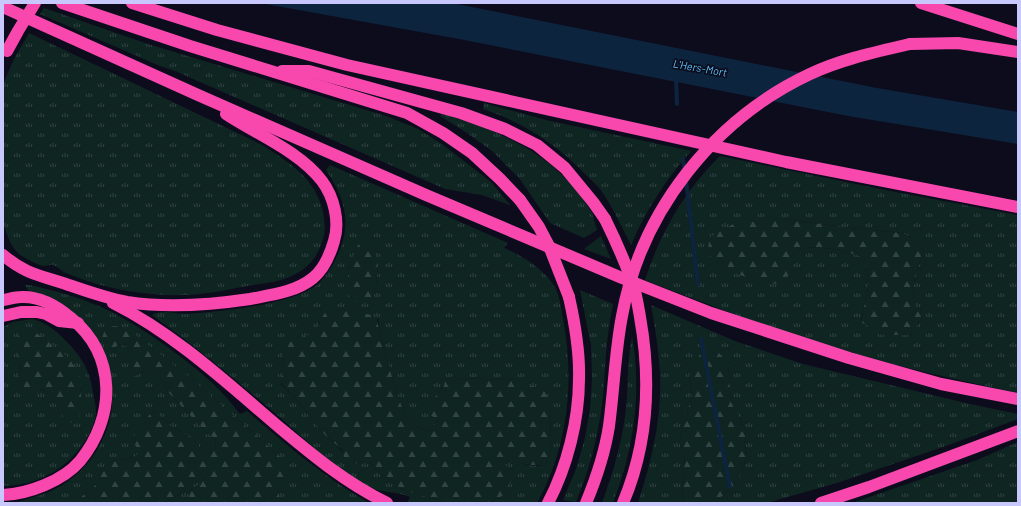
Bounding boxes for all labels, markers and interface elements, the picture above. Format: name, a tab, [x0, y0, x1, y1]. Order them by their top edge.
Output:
water label: L'Hers-Mort	[672, 56, 728, 79]

